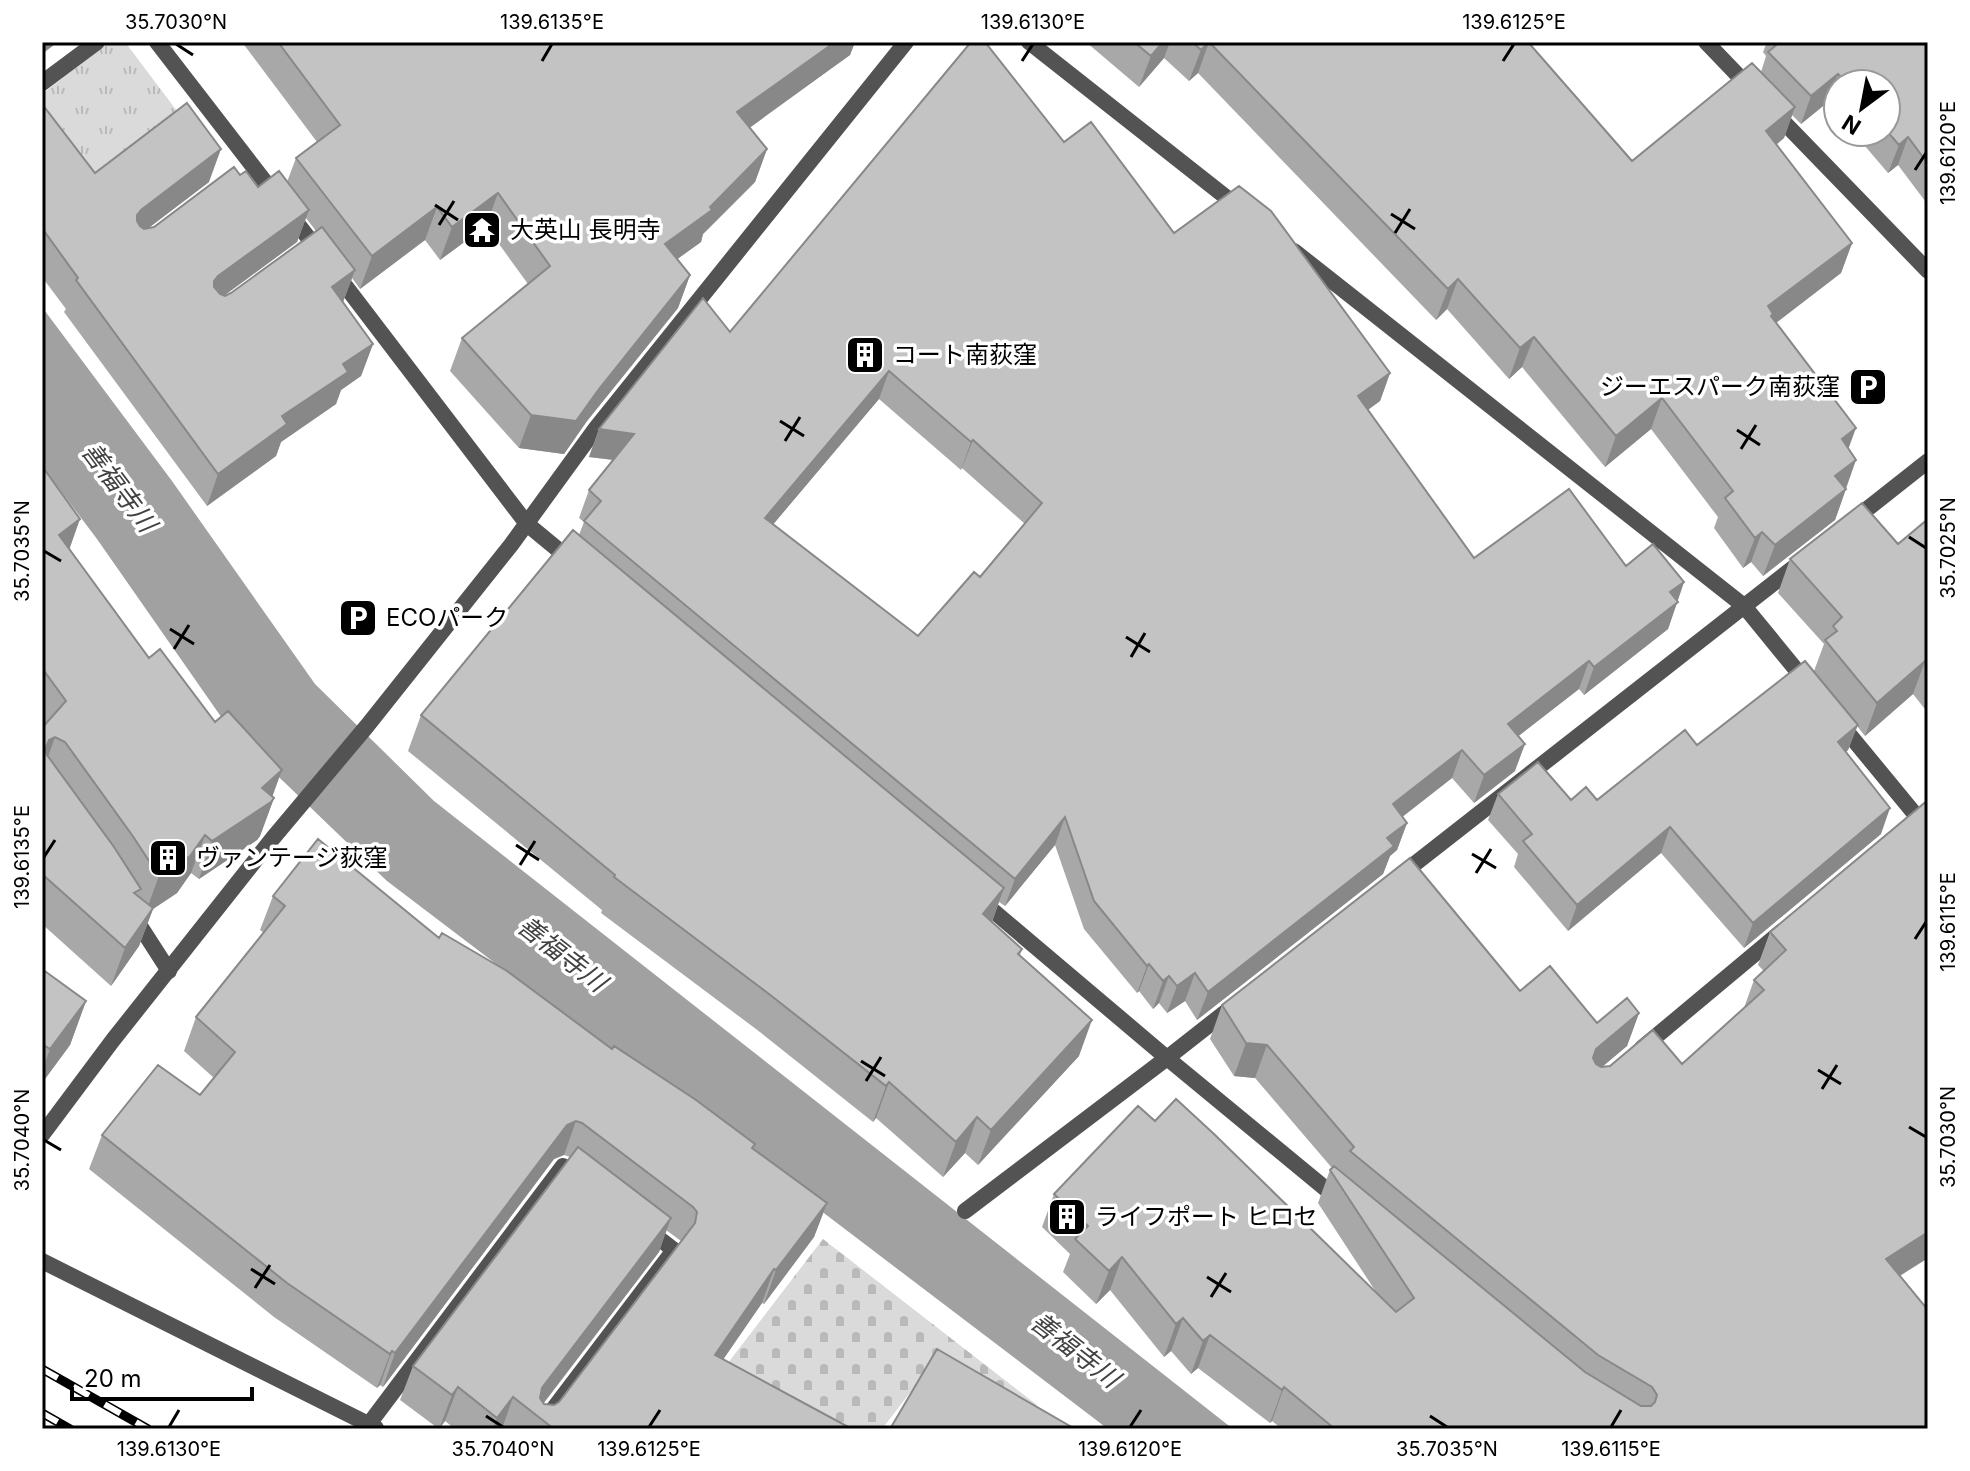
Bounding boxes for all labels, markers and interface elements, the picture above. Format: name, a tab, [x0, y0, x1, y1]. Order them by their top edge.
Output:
text: 35.7030°N	[125, 10, 227, 34]
text: 139.6135°E	[500, 10, 604, 34]
text: 139.6130°E	[981, 10, 1085, 34]
text: 139.6125°E	[1462, 10, 1566, 34]
north arrow	[1822, 68, 1902, 148]
text: 139.6120°E	[1936, 101, 1960, 205]
text: N	[1837, 109, 1865, 140]
temple icon: 大英山 長明寺	[461, 209, 503, 251]
place label: 大英山 長明寺	[510, 215, 661, 244]
building icon: コート南荻窪	[844, 334, 886, 376]
place label: コート南荻窪	[893, 340, 1037, 369]
parking icon: ジーエスパーク南荻窪	[1847, 366, 1889, 408]
place label: ジーエスパーク南荻窪	[1600, 372, 1840, 401]
water label: 善福寺川	[76, 436, 165, 540]
text: 35.7025°N	[1936, 497, 1960, 599]
text: 35.7035°N	[10, 500, 34, 602]
parking icon: ECOパーク	[337, 597, 379, 639]
place label: ECOパーク	[386, 603, 508, 632]
text: 139.6135°E	[10, 805, 34, 909]
building icon: ヴァンテージ荻窪	[147, 837, 189, 879]
place label: ヴァンテージ荻窪	[196, 843, 388, 872]
text: 139.6115°E	[1936, 872, 1960, 972]
water label: 善福寺川	[512, 909, 615, 1000]
text: 35.7030°N	[1936, 1086, 1960, 1188]
text: 35.7040°N	[10, 1089, 34, 1191]
building icon: ライフポート ヒロセ	[1046, 1196, 1088, 1238]
place label: ライフポート ヒロセ	[1095, 1202, 1318, 1231]
water label: 善福寺川	[1025, 1305, 1128, 1396]
scale bar	[72, 1351, 252, 1401]
text: 20 m	[84, 1364, 142, 1393]
text: 139.6130°E	[117, 1437, 221, 1461]
text: 35.7040°N	[452, 1437, 554, 1461]
text: 139.6125°E	[597, 1437, 701, 1461]
text: 139.6120°E	[1078, 1437, 1182, 1461]
text: 35.7035°N	[1396, 1437, 1498, 1461]
text: 139.6115°E	[1561, 1437, 1661, 1461]

